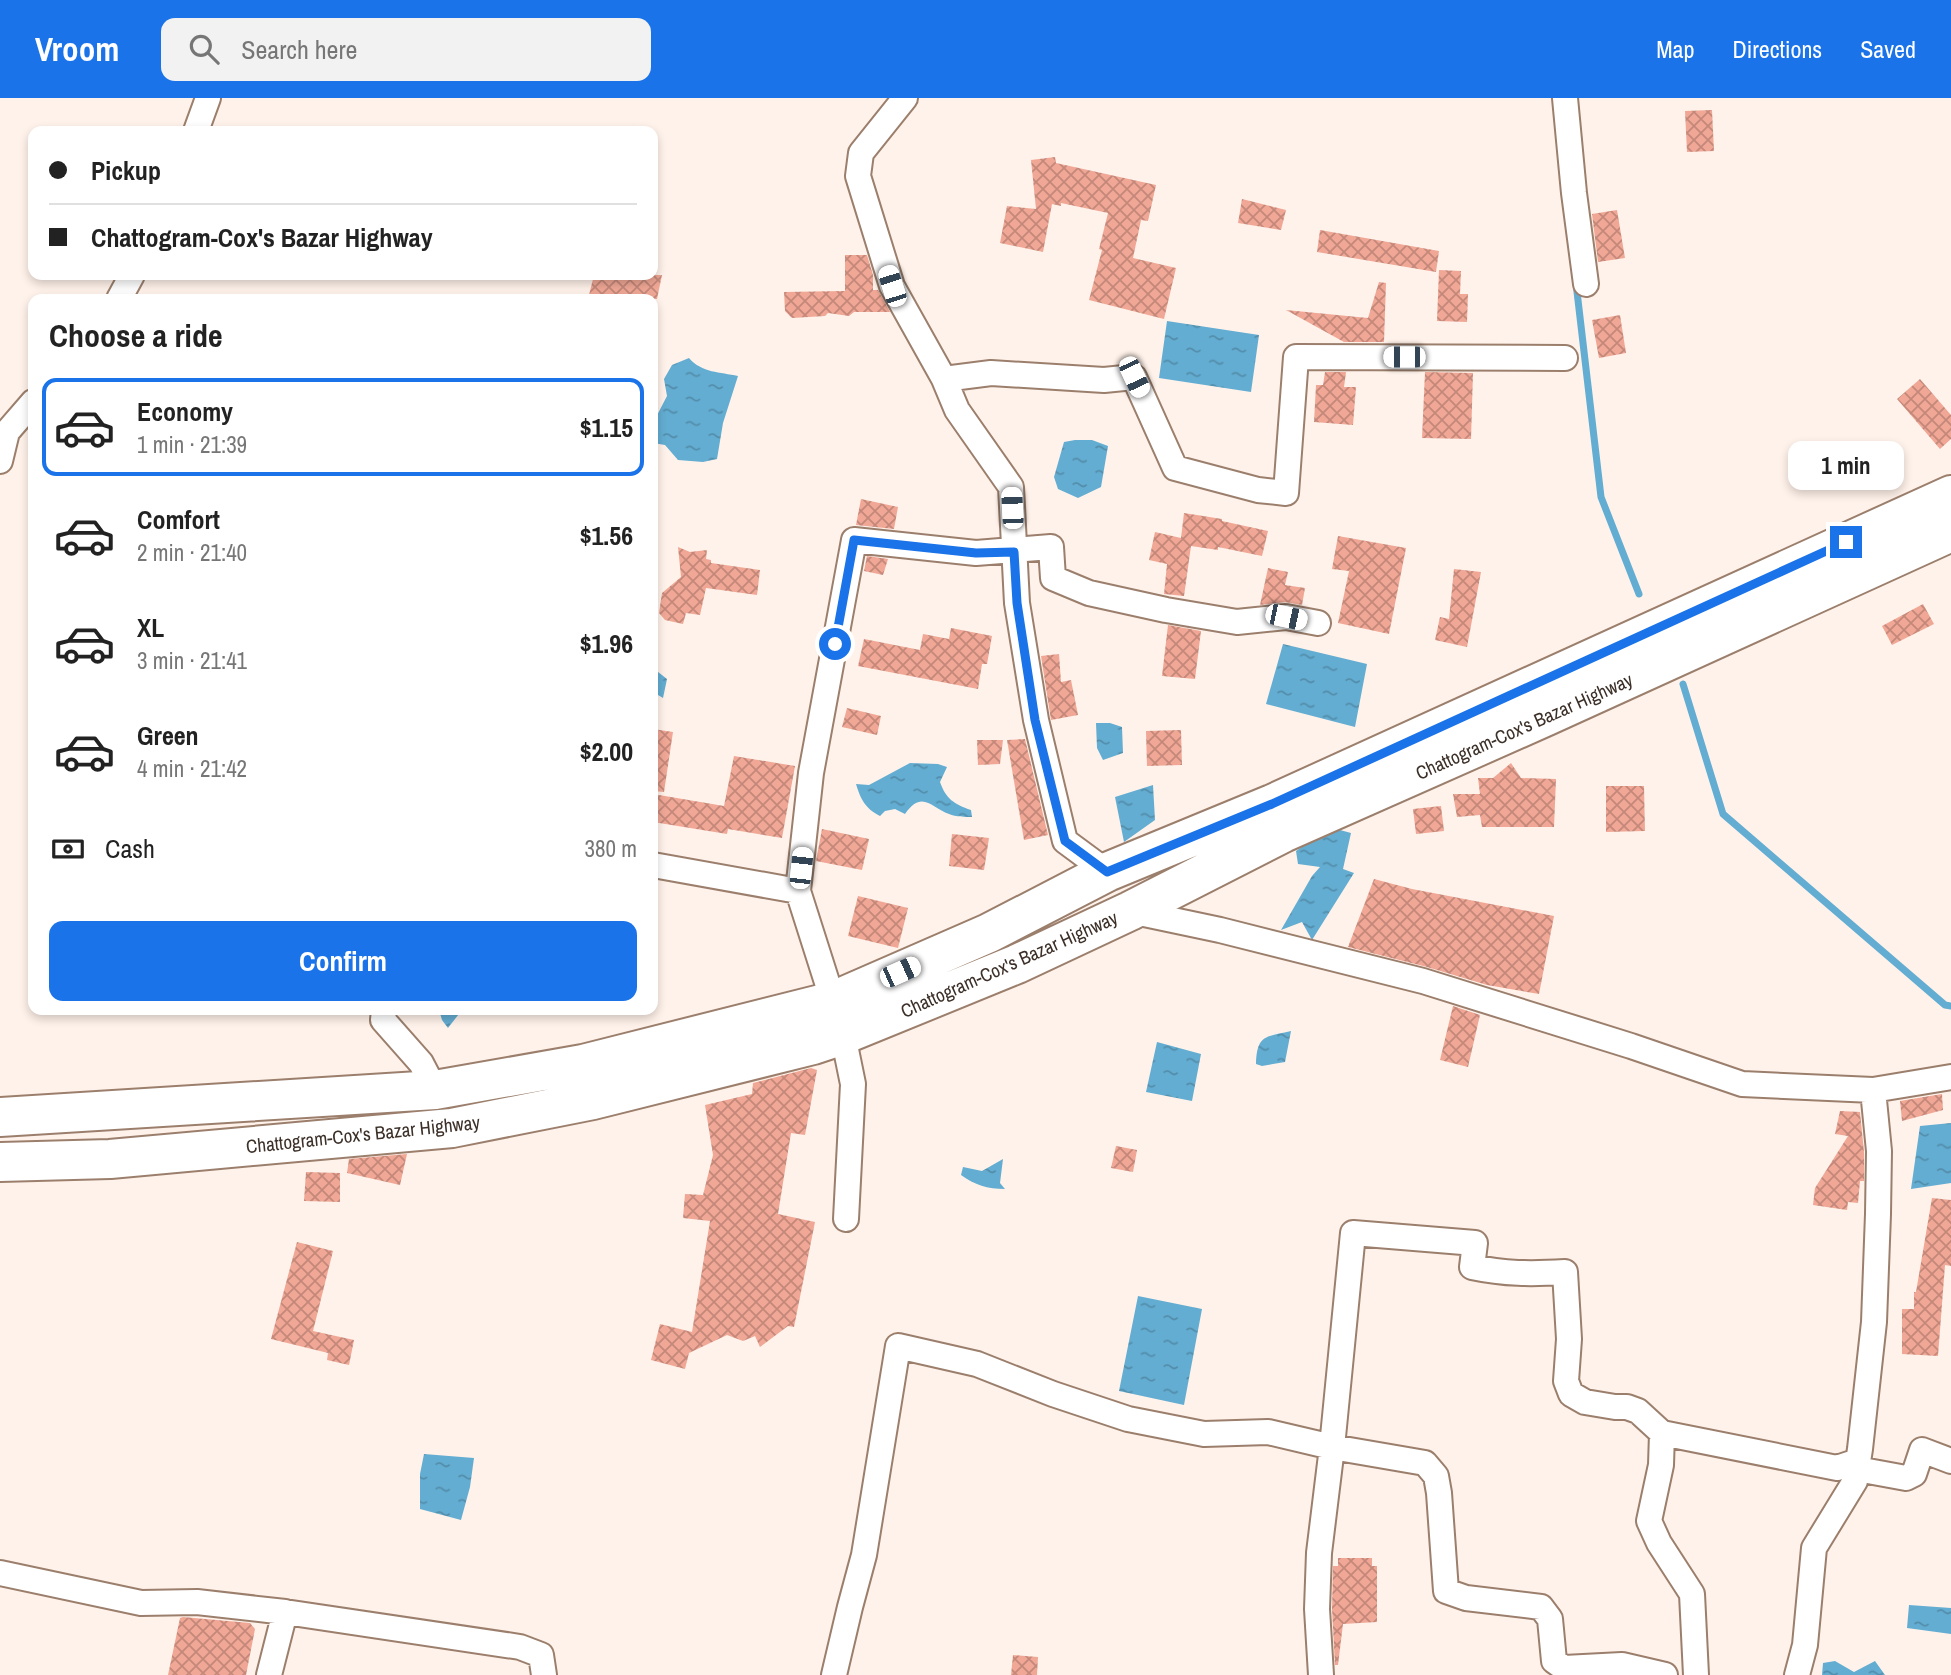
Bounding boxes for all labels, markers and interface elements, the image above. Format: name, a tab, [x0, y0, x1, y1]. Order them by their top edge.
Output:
search box	[161, 18, 651, 81]
text: Vroom	[35, 27, 119, 71]
icon: search	[185, 30, 223, 68]
text: Search here	[241, 32, 357, 67]
text: Map	[1656, 33, 1694, 65]
text: Directions	[1732, 33, 1822, 65]
text: Saved	[1860, 33, 1916, 65]
text: Pickup	[91, 153, 161, 188]
text: Chattogram-Cox's Bazar Highway	[91, 220, 433, 255]
car	[876, 263, 909, 309]
text: Choose a ride	[49, 314, 223, 357]
car	[1384, 347, 1426, 368]
car	[1116, 354, 1153, 400]
text: Economy	[137, 394, 233, 429]
icon: car	[53, 396, 116, 459]
text: $1.15	[580, 410, 633, 445]
text: 1 min · 21:39	[137, 429, 247, 460]
callout: 1 min	[1788, 440, 1904, 490]
text: 1 min	[1821, 450, 1871, 481]
car	[1001, 486, 1024, 530]
text: Comfort	[137, 502, 220, 537]
icon: car	[53, 504, 116, 567]
text: $1.56	[580, 518, 633, 553]
route end	[1830, 526, 1862, 558]
text: 2 min · 21:40	[137, 537, 247, 568]
car	[1264, 602, 1309, 632]
text: XL	[137, 610, 164, 645]
icon: car	[53, 612, 116, 675]
text: $1.96	[580, 626, 633, 661]
route start	[819, 628, 851, 660]
text: 3 min · 21:41	[137, 645, 247, 676]
street label: Chattogram-Cox's Bazar Highway	[1411, 666, 1637, 786]
text: Green	[137, 718, 199, 753]
icon: car	[53, 720, 116, 783]
text: $2.00	[580, 734, 633, 769]
text: 4 min · 21:42	[137, 753, 247, 784]
icon: cash	[49, 830, 87, 868]
text: Cash	[105, 831, 155, 866]
text: 380 m	[585, 833, 637, 864]
car	[789, 846, 814, 890]
street label: Chattogram-Cox's Bazar Highway	[896, 904, 1122, 1024]
button: Confirm	[49, 921, 637, 1001]
car	[877, 954, 924, 990]
street label: Chattogram-Cox's Bazar Highway	[245, 1109, 481, 1159]

